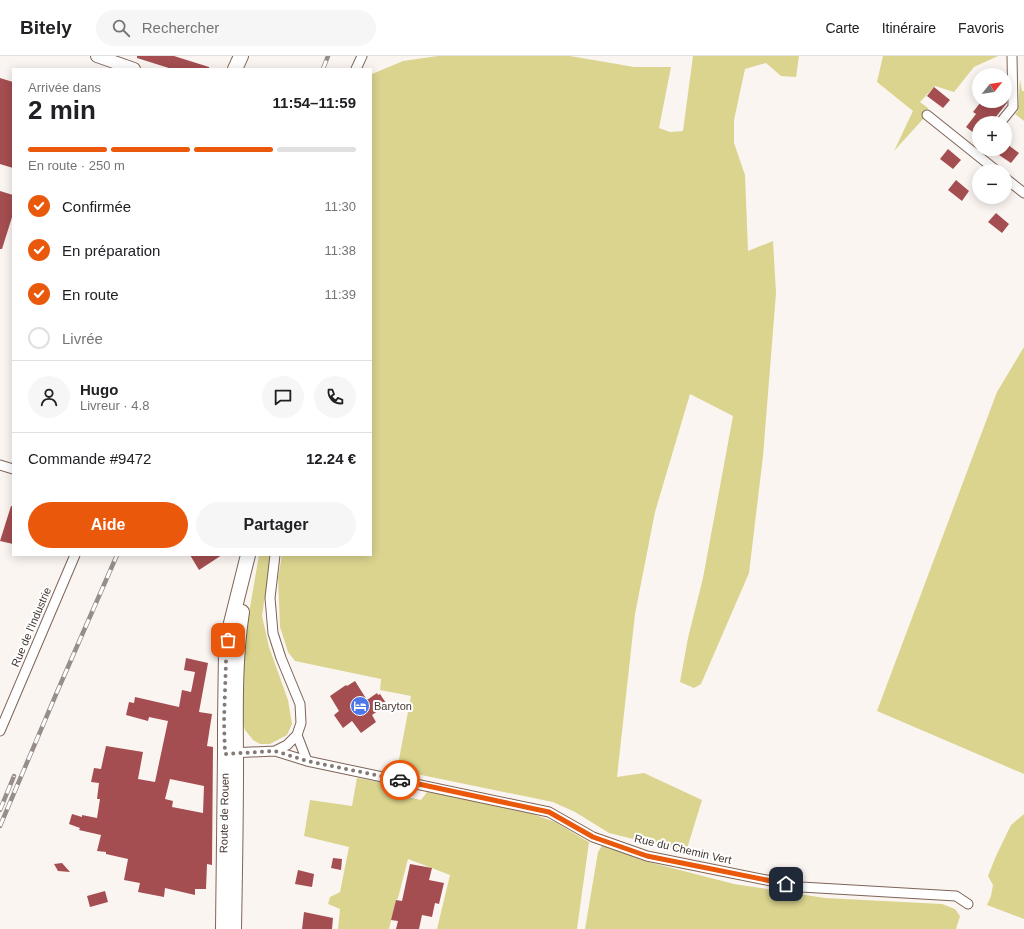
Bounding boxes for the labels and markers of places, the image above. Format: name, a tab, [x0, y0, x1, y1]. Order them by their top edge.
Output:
pin	[211, 623, 245, 657]
hotel icon: Baryton	[349, 695, 371, 717]
place label: Baryton	[374, 700, 412, 712]
pin	[769, 867, 803, 901]

